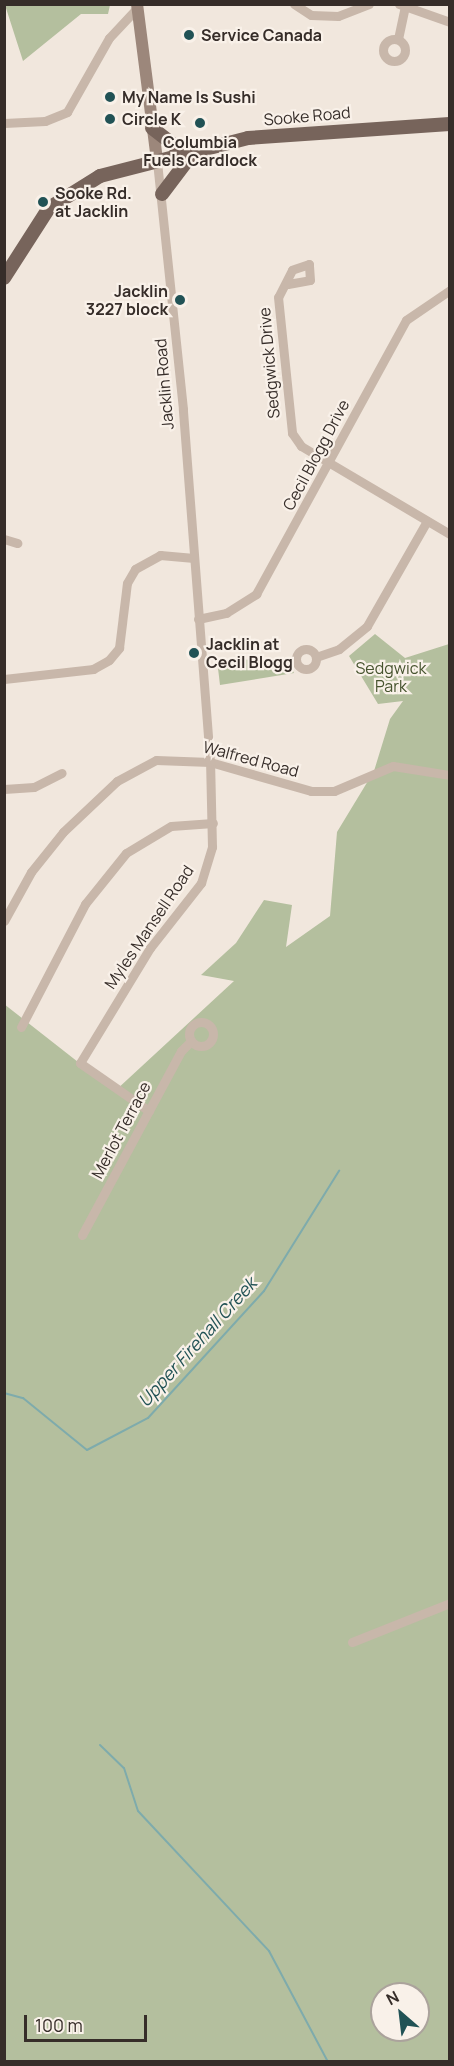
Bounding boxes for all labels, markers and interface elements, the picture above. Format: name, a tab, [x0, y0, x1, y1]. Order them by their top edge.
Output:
place label: Service Canada	[201, 25, 322, 45]
marker: Service Canada	[182, 28, 196, 42]
place label: My Name Is Sushi	[122, 87, 256, 107]
marker: My Name Is Sushi	[103, 90, 117, 104]
street label: Sooke Road	[263, 103, 351, 129]
place label: Circle K	[122, 109, 181, 129]
marker: Circle K	[103, 112, 117, 126]
marker: Columbia Fuels Cardlock	[193, 116, 207, 130]
place label: Columbia Fuels Cardlock	[143, 132, 257, 170]
place label: Sooke Rd. at Jacklin	[55, 183, 132, 221]
marker: Sooke Rd. at Jacklin	[36, 195, 50, 209]
place label: Jacklin 3227 block	[86, 281, 168, 319]
marker: Jacklin 3227 block	[173, 293, 187, 307]
street label: Sedgwick Drive	[255, 307, 283, 419]
street label: Jacklin Road	[150, 338, 178, 430]
street label: Cecil Blogg Drive	[279, 396, 353, 514]
place label: Jacklin at Cecil Blogg	[206, 634, 293, 672]
marker: Jacklin at Cecil Blogg	[187, 646, 201, 660]
park label: Sedgwick Park	[356, 658, 426, 696]
street label: Walfred Road	[201, 737, 301, 781]
street label: Myles Mansell Road	[101, 862, 197, 992]
street label: Merlot Terrace	[87, 1078, 155, 1182]
water label: Upper Firehall Creek	[133, 1273, 261, 1411]
north arrow	[370, 1982, 430, 2042]
text: N	[382, 1985, 403, 2010]
scale bar	[27, 2003, 150, 2041]
text: 100 m	[35, 2013, 83, 2037]

